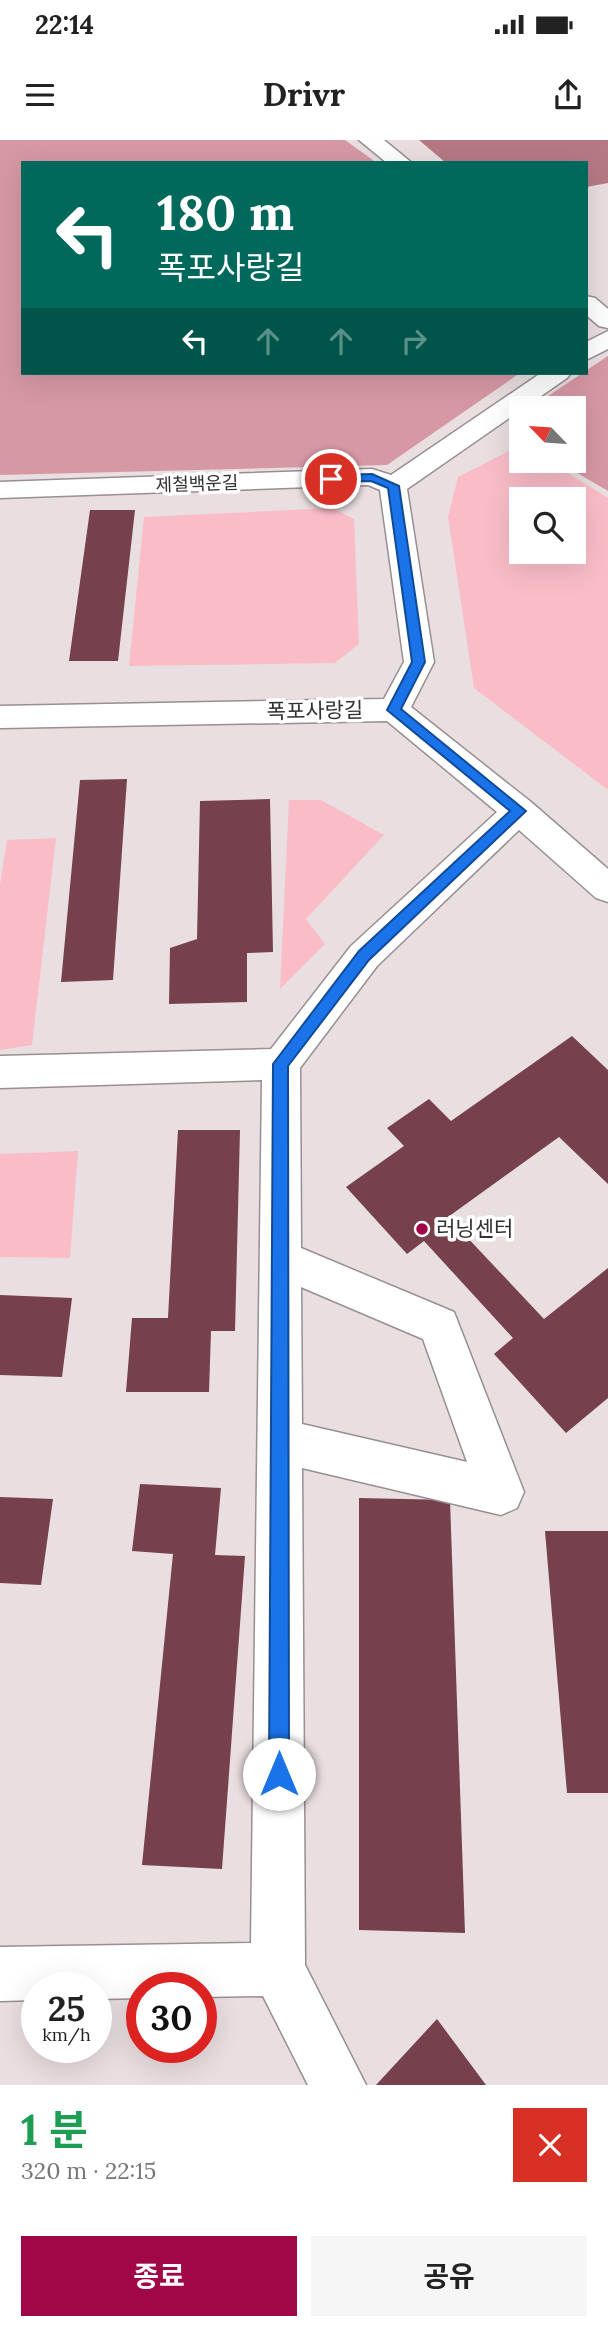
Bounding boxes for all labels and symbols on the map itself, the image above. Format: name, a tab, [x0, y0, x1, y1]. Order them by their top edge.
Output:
north arrow	[509, 396, 586, 472]
pin	[301, 449, 361, 509]
street label: 제철백운길	[155, 471, 239, 496]
street label: 폭포사랑길	[266, 696, 364, 725]
place label: 러닝센터	[436, 1215, 513, 1242]
marker: 러닝센터	[414, 1221, 430, 1237]
position arrow	[242, 1737, 316, 1811]
speed limit sign: 30	[126, 1972, 217, 2063]

